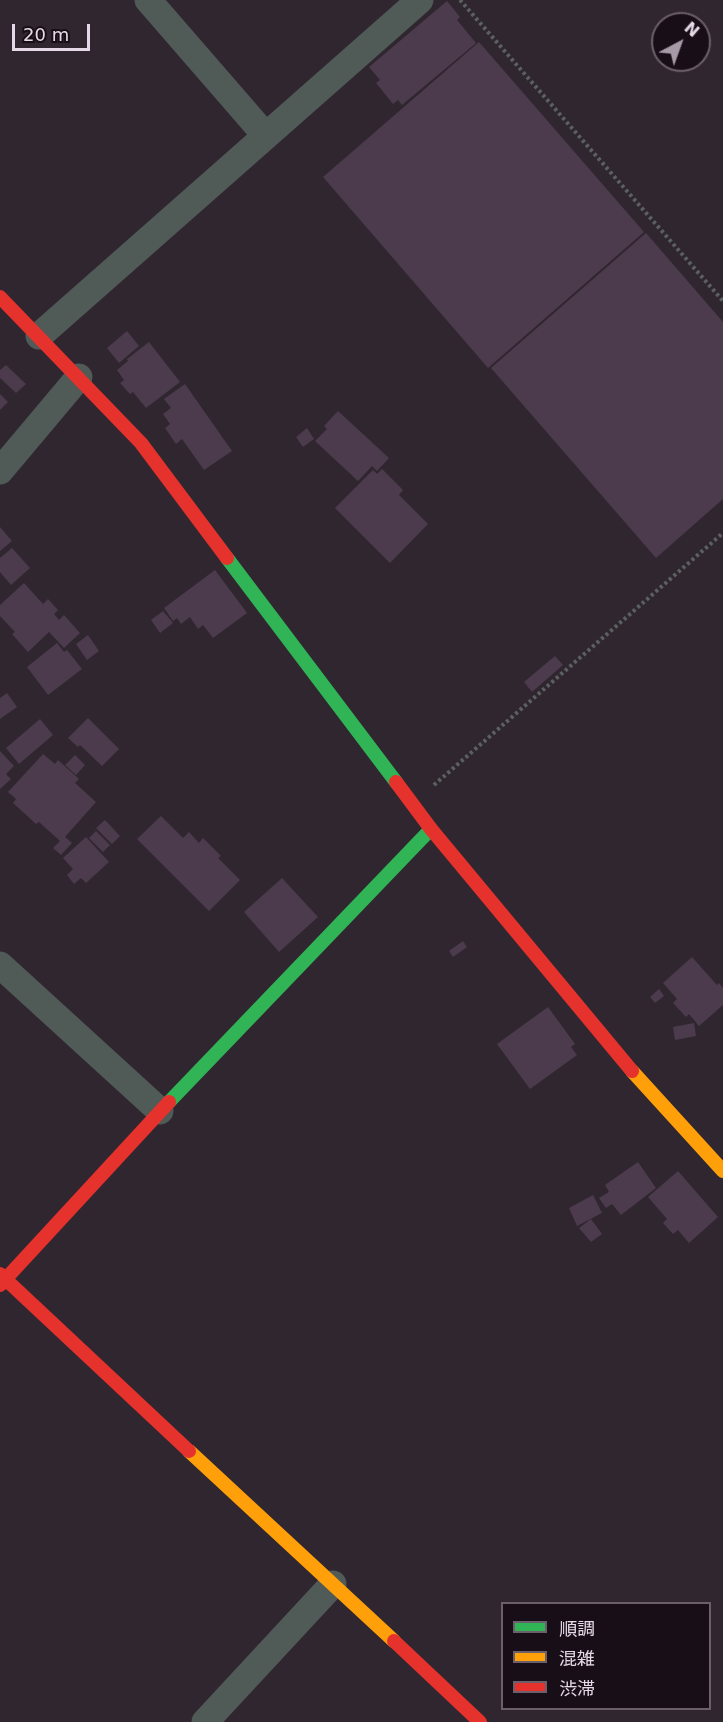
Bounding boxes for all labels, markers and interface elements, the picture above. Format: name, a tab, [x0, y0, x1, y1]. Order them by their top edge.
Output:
scale bar	[15, 12, 93, 50]
north arrow	[651, 12, 711, 72]
text: N	[681, 18, 703, 41]
text: 20 m	[23, 24, 69, 45]
legend	[501, 1602, 711, 1710]
text: 順調	[559, 1618, 595, 1639]
text: 混雑	[559, 1648, 595, 1669]
text: 渋滞	[559, 1678, 595, 1699]

